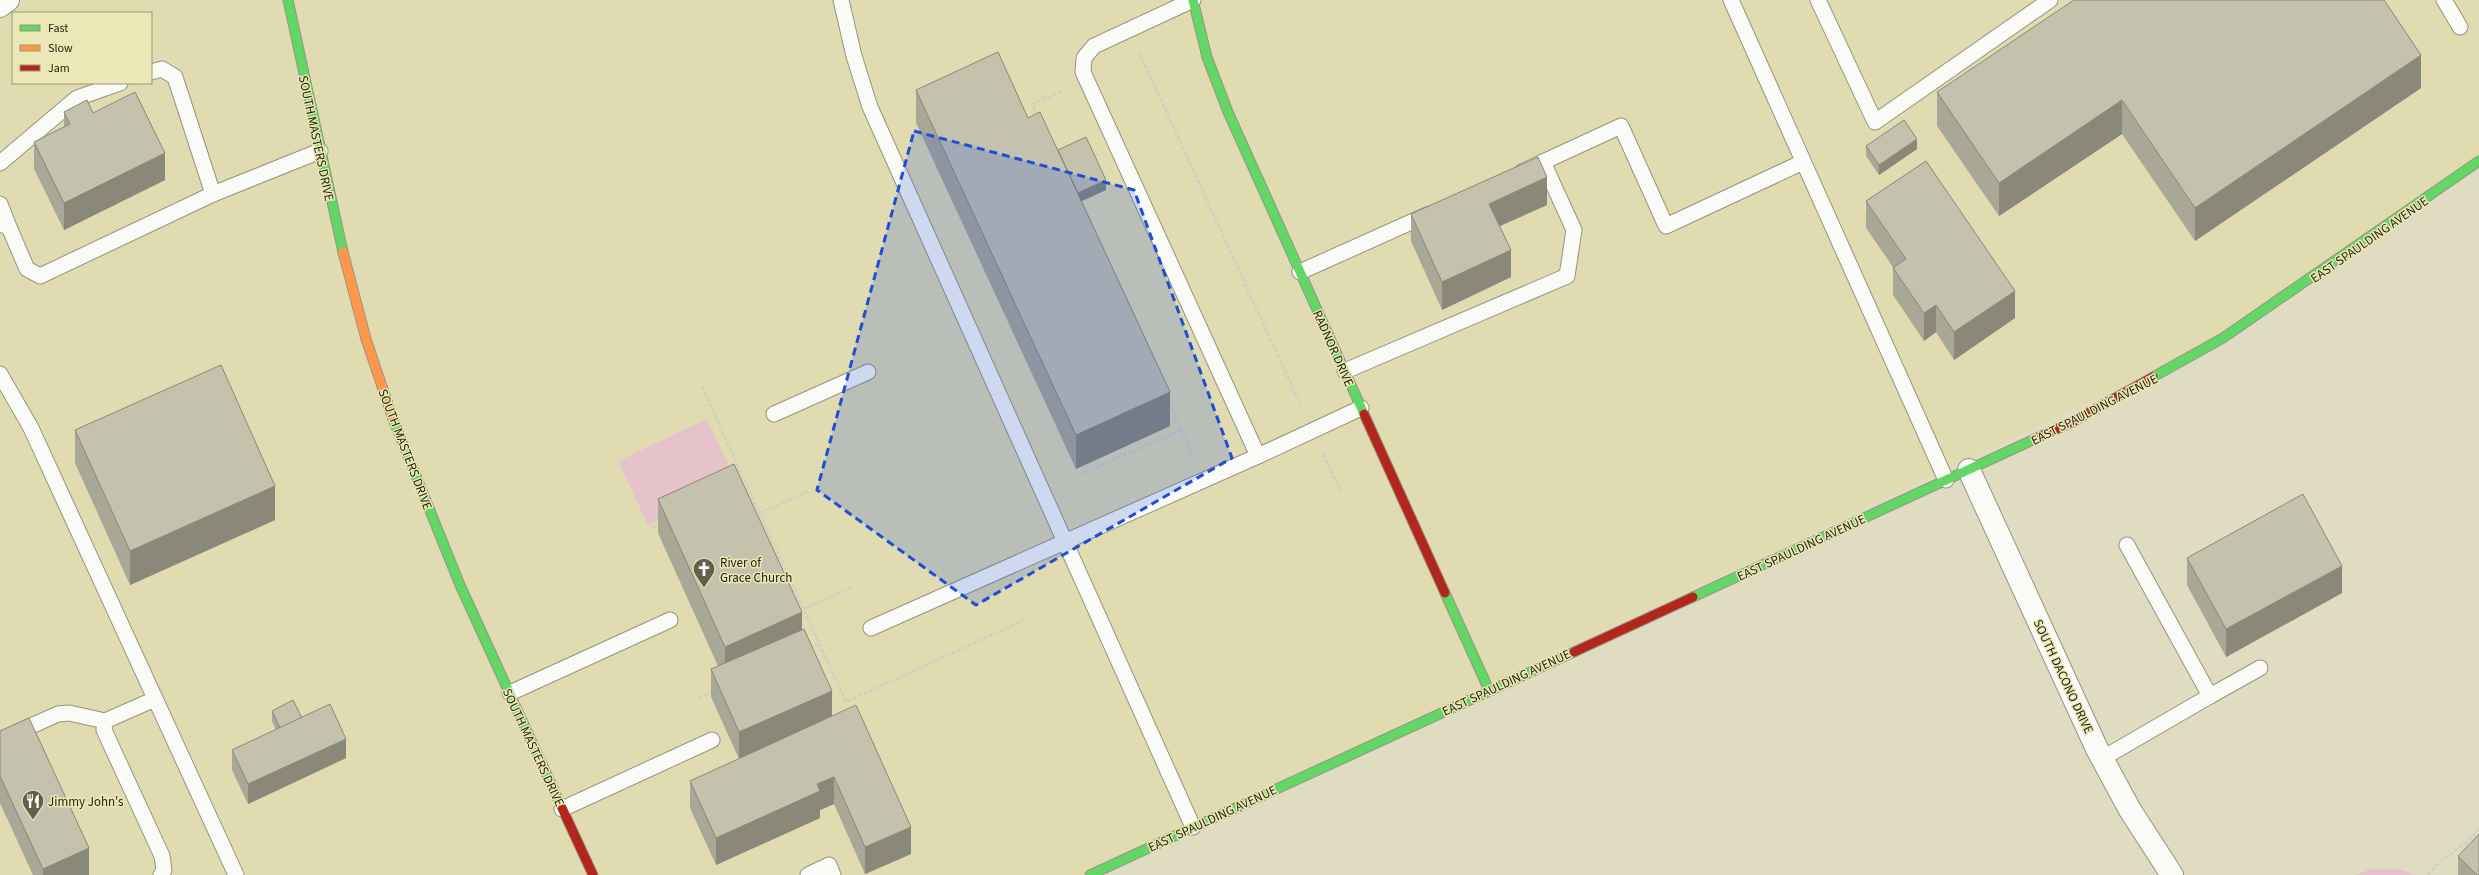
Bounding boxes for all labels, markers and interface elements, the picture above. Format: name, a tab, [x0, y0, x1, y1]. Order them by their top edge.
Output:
legend	[12, 12, 152, 84]
text: Fast	[48, 20, 68, 37]
text: Slow	[48, 40, 73, 57]
text: Jam	[48, 60, 70, 77]
street label: SOUTH MASTERS DRIVE	[294, 74, 338, 203]
street label: EAST SPAULDING AVENUE	[2307, 192, 2432, 287]
street label: RADNOR DRIVE	[1308, 307, 1358, 390]
street label: EAST SPAULDING AVENUE	[2028, 370, 2161, 450]
street label: SOUTH MASTERS DRIVE	[374, 386, 436, 513]
street label: EAST SPAULDING AVENUE	[1734, 510, 1869, 586]
place label: River of Grace Church	[720, 554, 792, 587]
church icon: River of Grace Church	[691, 556, 717, 589]
street label: SOUTH DACONO DRIVE	[2029, 616, 2098, 737]
street label: EAST SPAULDING AVENUE	[1439, 645, 1574, 721]
street label: SOUTH MASTERS DRIVE	[498, 686, 568, 809]
street label: EAST SPAULDING AVENUE	[1145, 781, 1280, 857]
restaurant icon: Jimmy John's	[20, 788, 46, 821]
place label: Jimmy John's	[48, 793, 124, 811]

